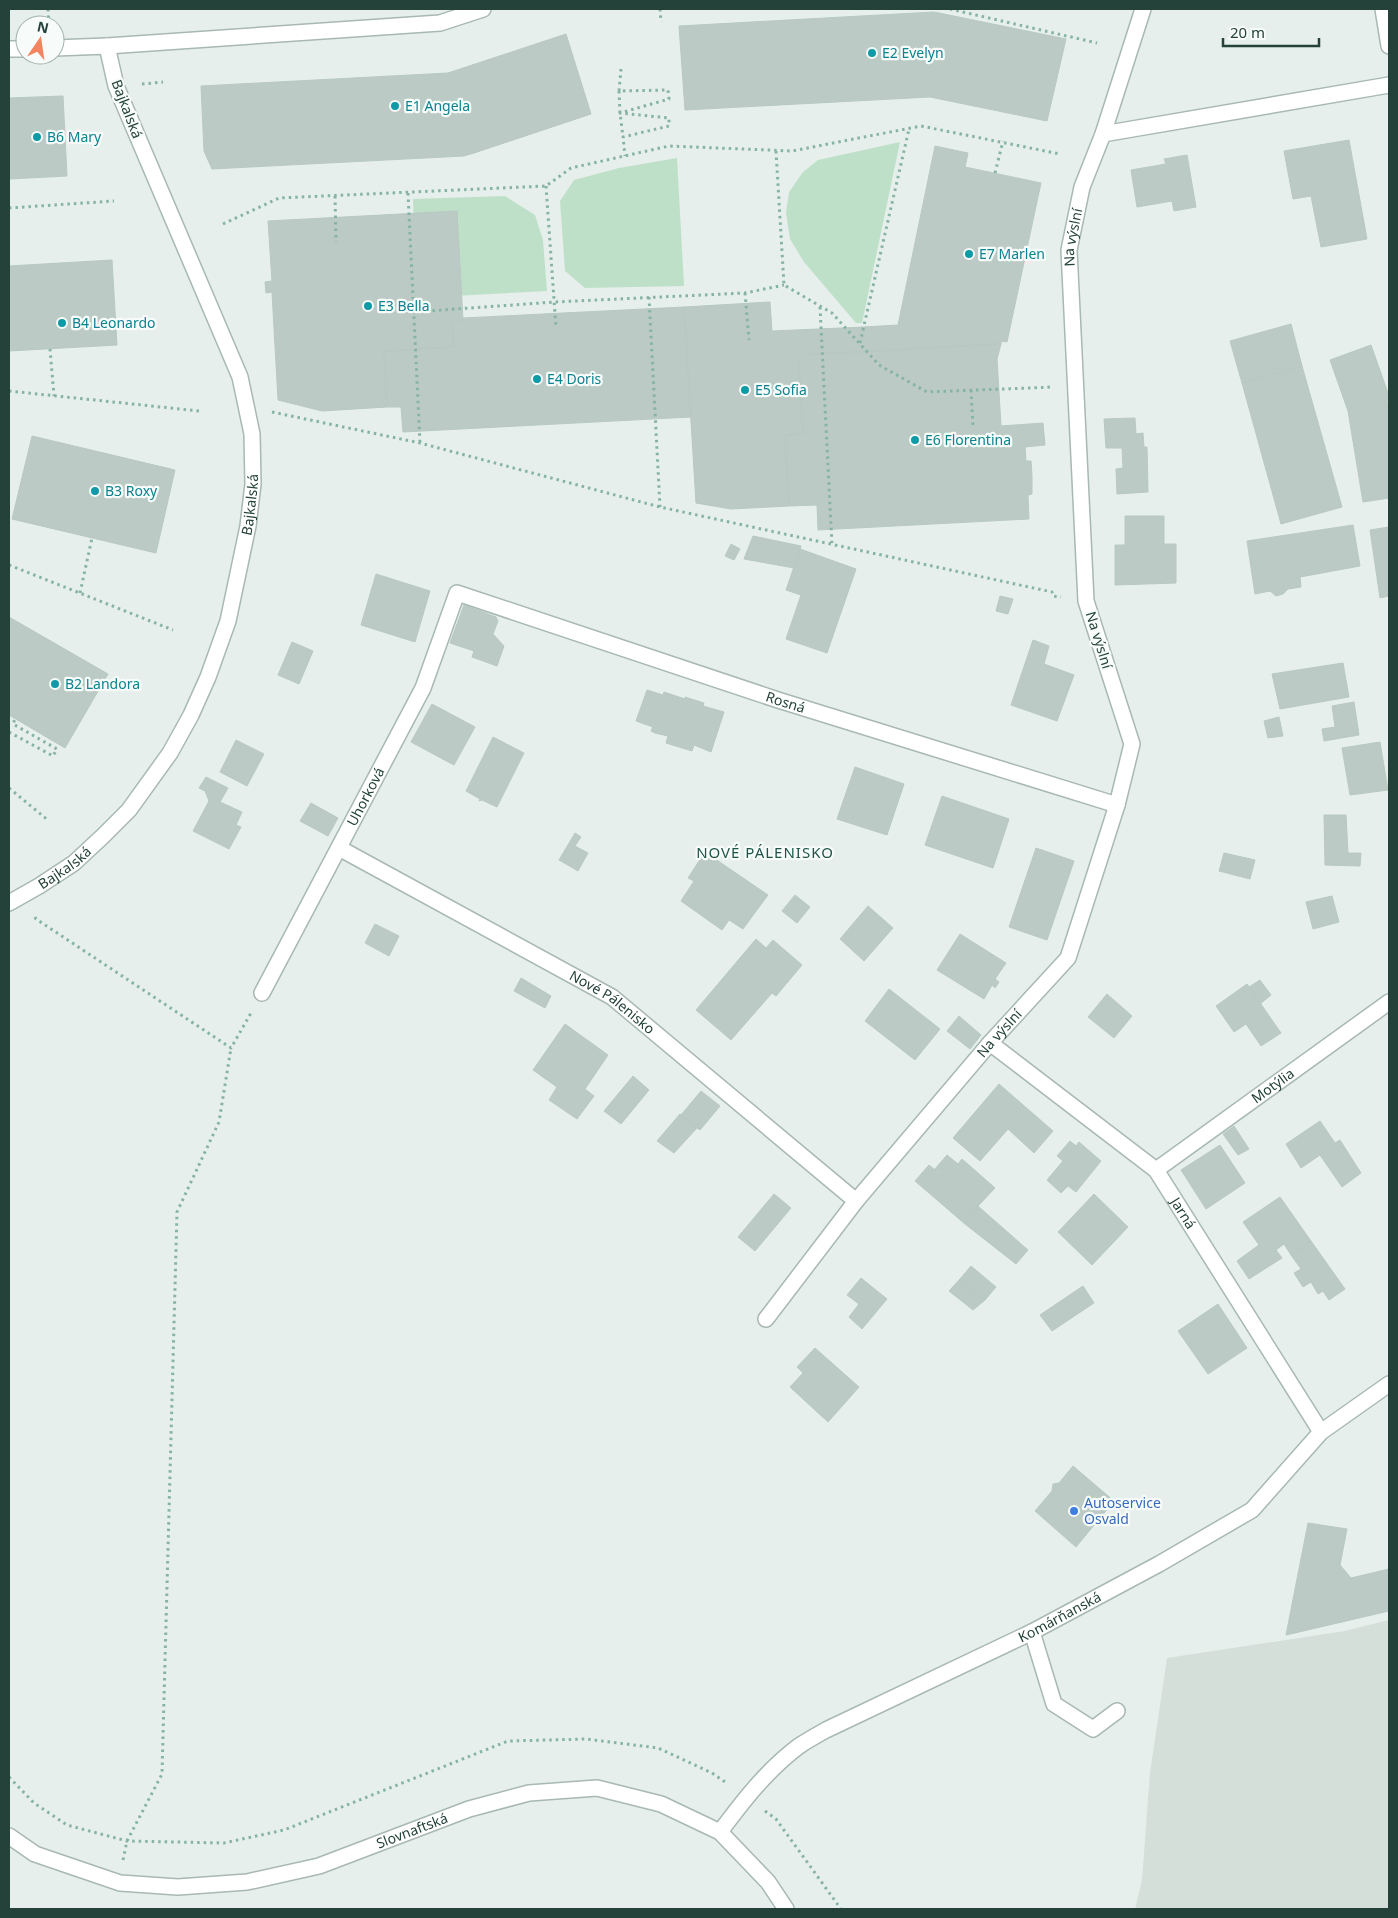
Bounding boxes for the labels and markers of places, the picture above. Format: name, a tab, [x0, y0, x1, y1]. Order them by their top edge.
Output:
place label: E2 Evelyn	[882, 43, 944, 62]
marker: E2 Evelyn	[866, 47, 878, 59]
place label: E1 Angela	[405, 96, 470, 115]
marker: E1 Angela	[389, 100, 401, 112]
place label: B6 Mary	[47, 127, 102, 146]
marker: B6 Mary	[31, 131, 43, 143]
place label: E7 Marlen	[979, 244, 1045, 263]
marker: E7 Marlen	[963, 248, 975, 260]
place label: E3 Bella	[378, 296, 430, 315]
marker: E3 Bella	[362, 300, 374, 312]
place label: B4 Leonardo	[72, 313, 156, 332]
marker: B4 Leonardo	[56, 317, 68, 329]
place label: E4 Doris	[547, 369, 602, 388]
marker: E4 Doris	[531, 373, 543, 385]
place label: E5 Sofia	[755, 380, 807, 399]
marker: E5 Sofia	[739, 384, 751, 396]
place label: E6 Florentina	[925, 430, 1011, 449]
marker: E6 Florentina	[909, 434, 921, 446]
place label: B3 Roxy	[105, 481, 158, 500]
marker: B3 Roxy	[89, 485, 101, 497]
place label: B2 Landora	[65, 674, 140, 693]
marker: B2 Landora	[49, 678, 61, 690]
place label: Autoservice Osvald	[1084, 1493, 1161, 1528]
marker: Autoservice Osvald	[1068, 1505, 1080, 1517]

